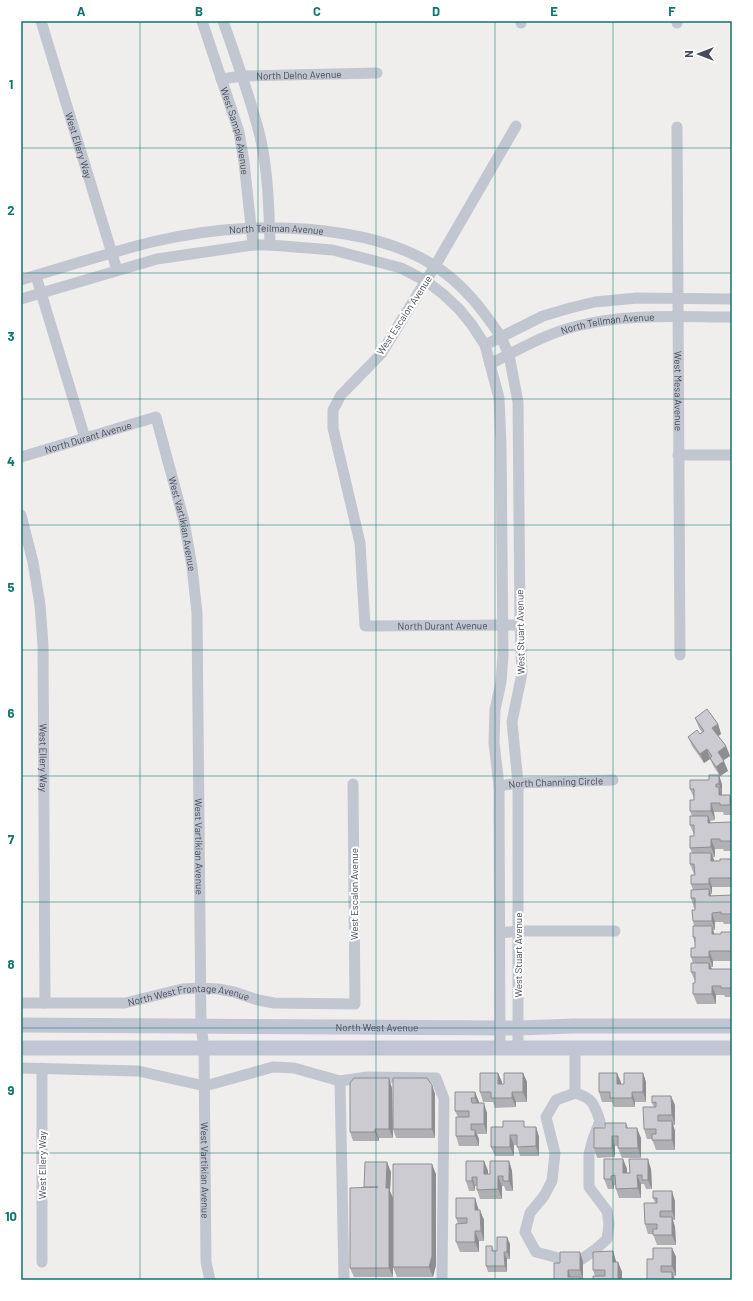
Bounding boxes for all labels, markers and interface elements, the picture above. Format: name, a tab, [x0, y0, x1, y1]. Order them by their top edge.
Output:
text: A	[77, 3, 86, 19]
text: B	[195, 3, 203, 19]
text: C	[313, 3, 321, 19]
text: D	[432, 3, 440, 19]
text: E	[550, 3, 558, 19]
text: F	[668, 3, 676, 19]
north arrow	[679, 34, 719, 74]
text: N	[682, 50, 695, 58]
street label: North Delno Avenue	[256, 68, 342, 82]
text: 1	[9, 76, 13, 92]
street label: West Sample Avenue	[218, 85, 251, 175]
street label: West Ellery Way	[63, 111, 95, 180]
text: 2	[7, 202, 15, 218]
street label: North Teilman Avenue	[229, 222, 324, 237]
street label: West Escalon Avenue	[374, 273, 434, 357]
street label: North Teilman Avenue	[559, 311, 655, 336]
text: 3	[7, 328, 15, 344]
street label: West Mesa Avenue	[672, 351, 685, 431]
street label: North Durant Avenue	[43, 419, 133, 456]
text: 4	[7, 453, 15, 469]
street label: West Vartikian Avenue	[166, 475, 198, 572]
text: 5	[7, 579, 15, 595]
street label: West Stuart Avenue	[513, 589, 527, 675]
street label: North Durant Avenue	[397, 619, 488, 632]
text: 6	[8, 705, 15, 721]
street label: West Ellery Way	[37, 723, 50, 793]
street label: North Channing Circle	[508, 774, 603, 790]
street label: West Vartikian Avenue	[193, 798, 206, 895]
text: 7	[8, 831, 15, 847]
street label: West Escalon Avenue	[348, 848, 360, 940]
street label: West Stuart Avenue	[512, 912, 524, 998]
text: 8	[7, 956, 15, 972]
street label: North West Frontage Avenue	[126, 982, 251, 1008]
street label: North West Avenue	[336, 1021, 418, 1033]
text: 9	[8, 1082, 15, 1098]
street label: West Vartikian Avenue	[199, 1122, 212, 1219]
street label: West Ellery Way	[36, 1130, 48, 1199]
text: 10	[5, 1208, 17, 1224]

